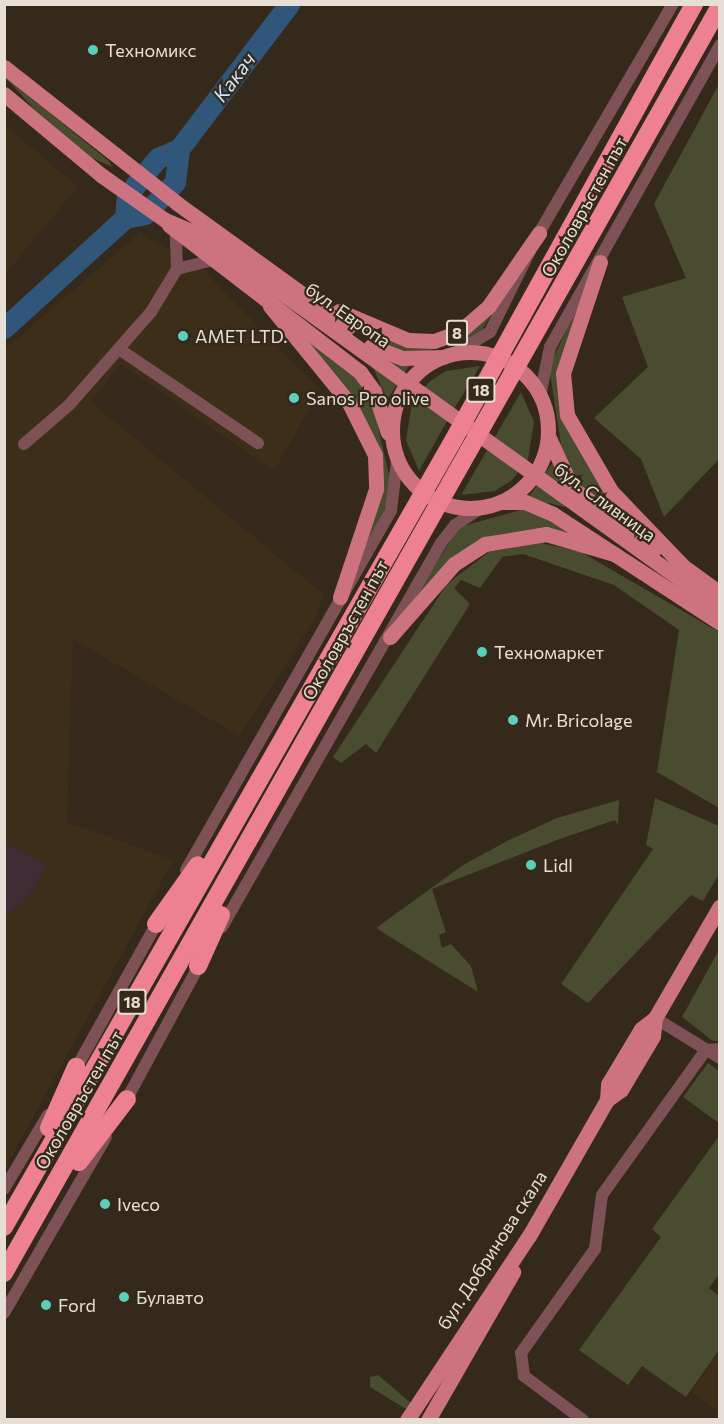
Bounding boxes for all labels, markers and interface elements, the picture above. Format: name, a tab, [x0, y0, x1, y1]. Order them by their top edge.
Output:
place label: Техномикс	[105, 39, 196, 61]
marker: Техномикс	[86, 43, 100, 57]
water label: Какач	[208, 48, 260, 106]
street label: Околовръстен път	[537, 133, 631, 281]
street label: бул. Европа	[301, 278, 395, 352]
road number: 8	[445, 320, 469, 346]
place label: AMET LTD.	[195, 325, 287, 347]
marker: AMET LTD.	[176, 329, 190, 343]
road number: 18	[466, 377, 496, 403]
place label: Sanos Pro olive	[306, 387, 429, 409]
marker: Sanos Pro olive	[287, 391, 301, 405]
street label: бул. Сливница	[550, 458, 660, 546]
street label: Околовръстен път	[298, 556, 392, 704]
place label: Техномаркет	[494, 641, 604, 663]
marker: Техномаркет	[475, 645, 489, 659]
place label: Mr. Bricolage	[525, 709, 632, 731]
marker: Mr. Bricolage	[506, 713, 520, 727]
place label: Lidl	[543, 854, 573, 876]
marker: Lidl	[524, 858, 538, 872]
road number: 18	[117, 989, 147, 1015]
street label: Околовръстен път	[30, 1027, 128, 1173]
street label: бул. Добринова скала	[433, 1167, 551, 1333]
place label: Iveco	[117, 1193, 160, 1215]
marker: Iveco	[98, 1197, 112, 1211]
place label: Булавто	[136, 1286, 204, 1308]
marker: Булавто	[117, 1290, 131, 1304]
place label: Ford	[58, 1294, 96, 1316]
marker: Ford	[39, 1298, 53, 1312]

